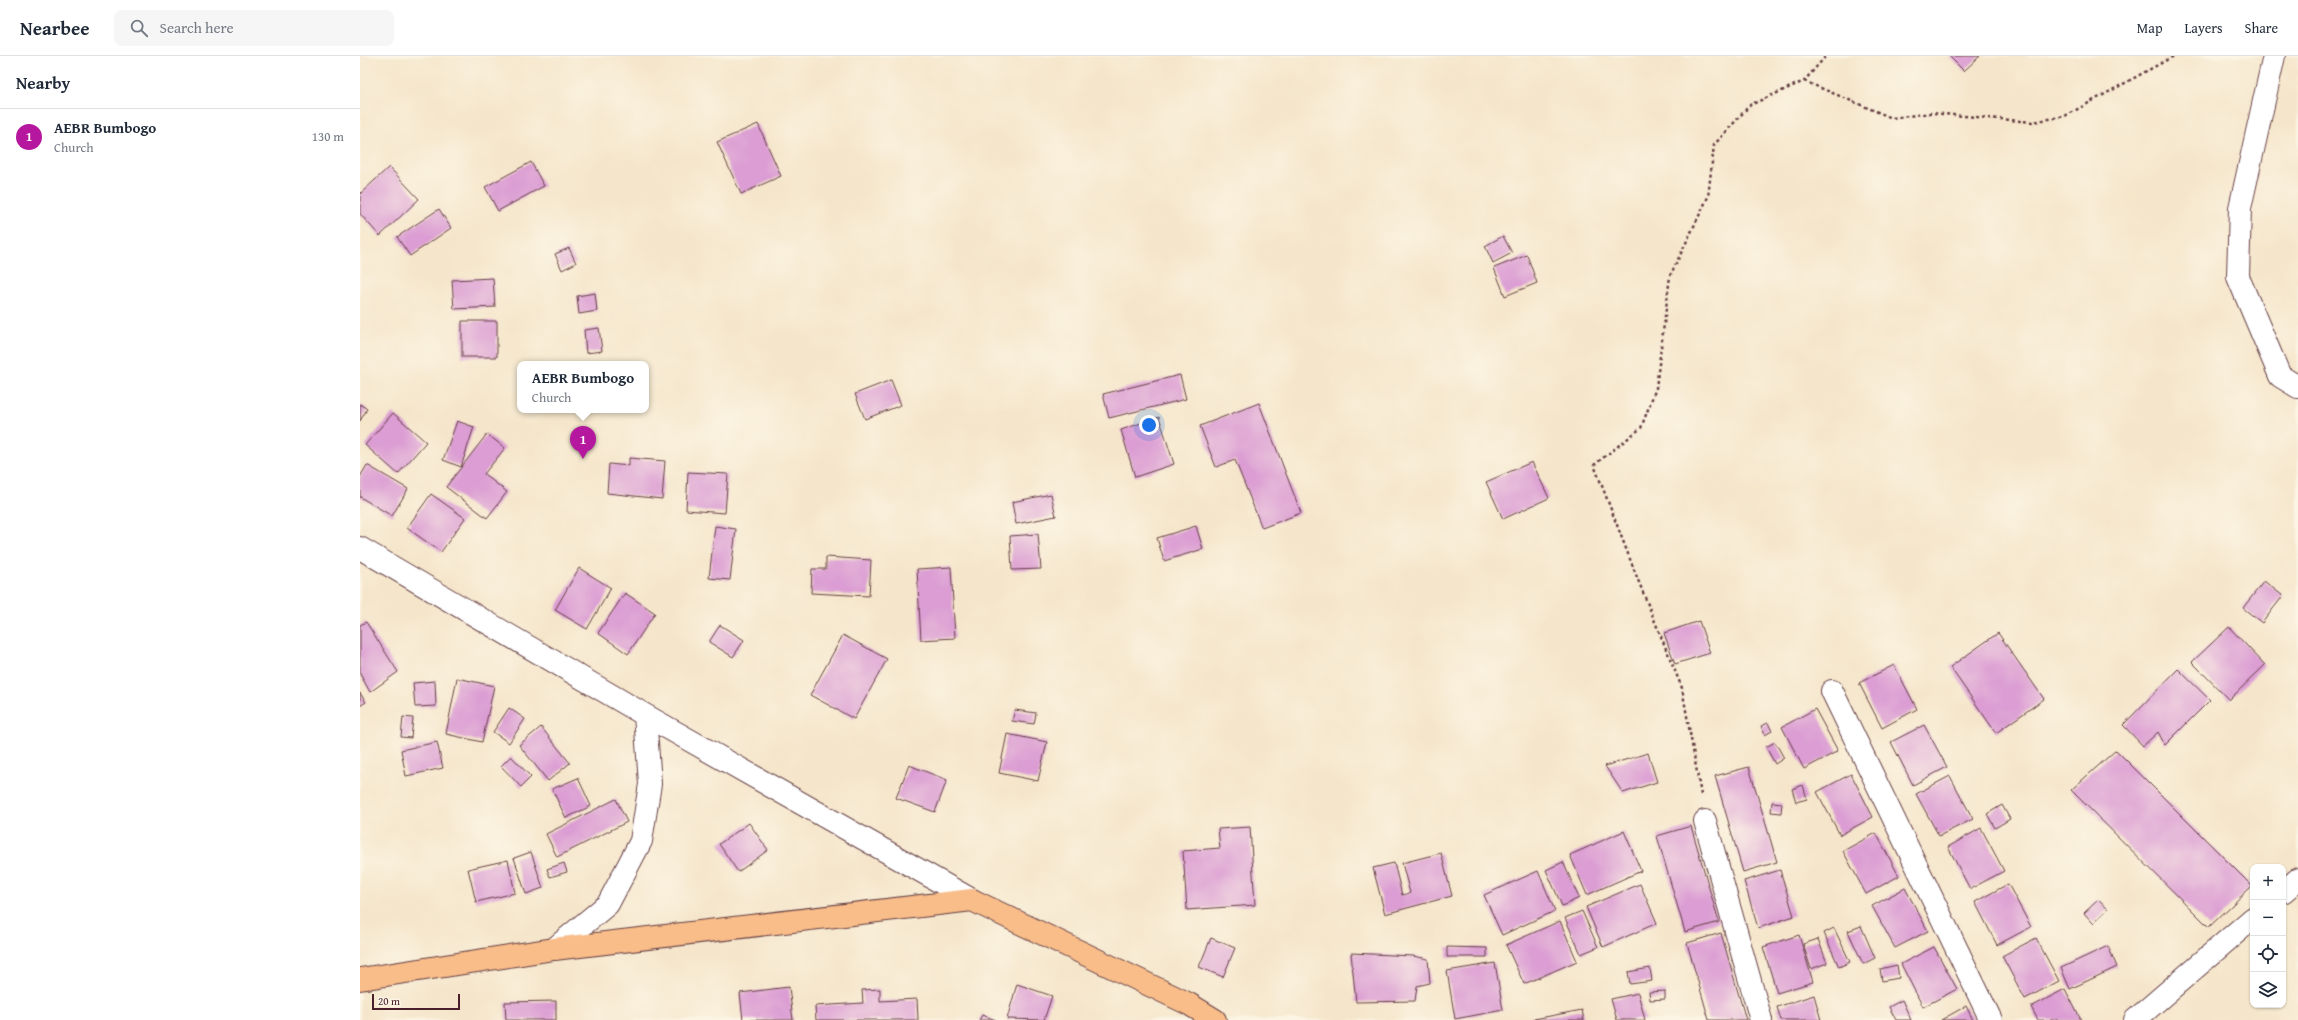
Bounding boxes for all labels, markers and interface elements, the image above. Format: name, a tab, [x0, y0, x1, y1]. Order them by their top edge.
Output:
search box	[114, 10, 394, 46]
text: Nearbee	[20, 14, 90, 42]
icon: search	[128, 17, 150, 39]
text: Search here	[160, 17, 234, 38]
text: Map	[2137, 18, 2163, 38]
text: Layers	[2185, 18, 2223, 38]
text: Share	[2245, 18, 2278, 38]
text: Nearby	[16, 70, 70, 95]
text: AEBR Bumbogo	[54, 117, 156, 138]
text: 1	[26, 127, 32, 146]
text: 130 m	[312, 127, 344, 146]
text: Church	[54, 138, 93, 157]
popup	[517, 361, 649, 413]
text: AEBR Bumbogo	[532, 367, 634, 388]
text: Church	[532, 388, 571, 407]
your location	[1139, 415, 1159, 435]
pin: 1	[570, 426, 596, 459]
map controls	[2250, 864, 2286, 1008]
button: +	[2250, 864, 2286, 900]
button: −	[2250, 900, 2286, 936]
button: locate	[2250, 936, 2286, 972]
button: layers	[2250, 972, 2286, 1008]
scale bar	[372, 992, 460, 1011]
text: 20 m	[378, 993, 400, 1009]

